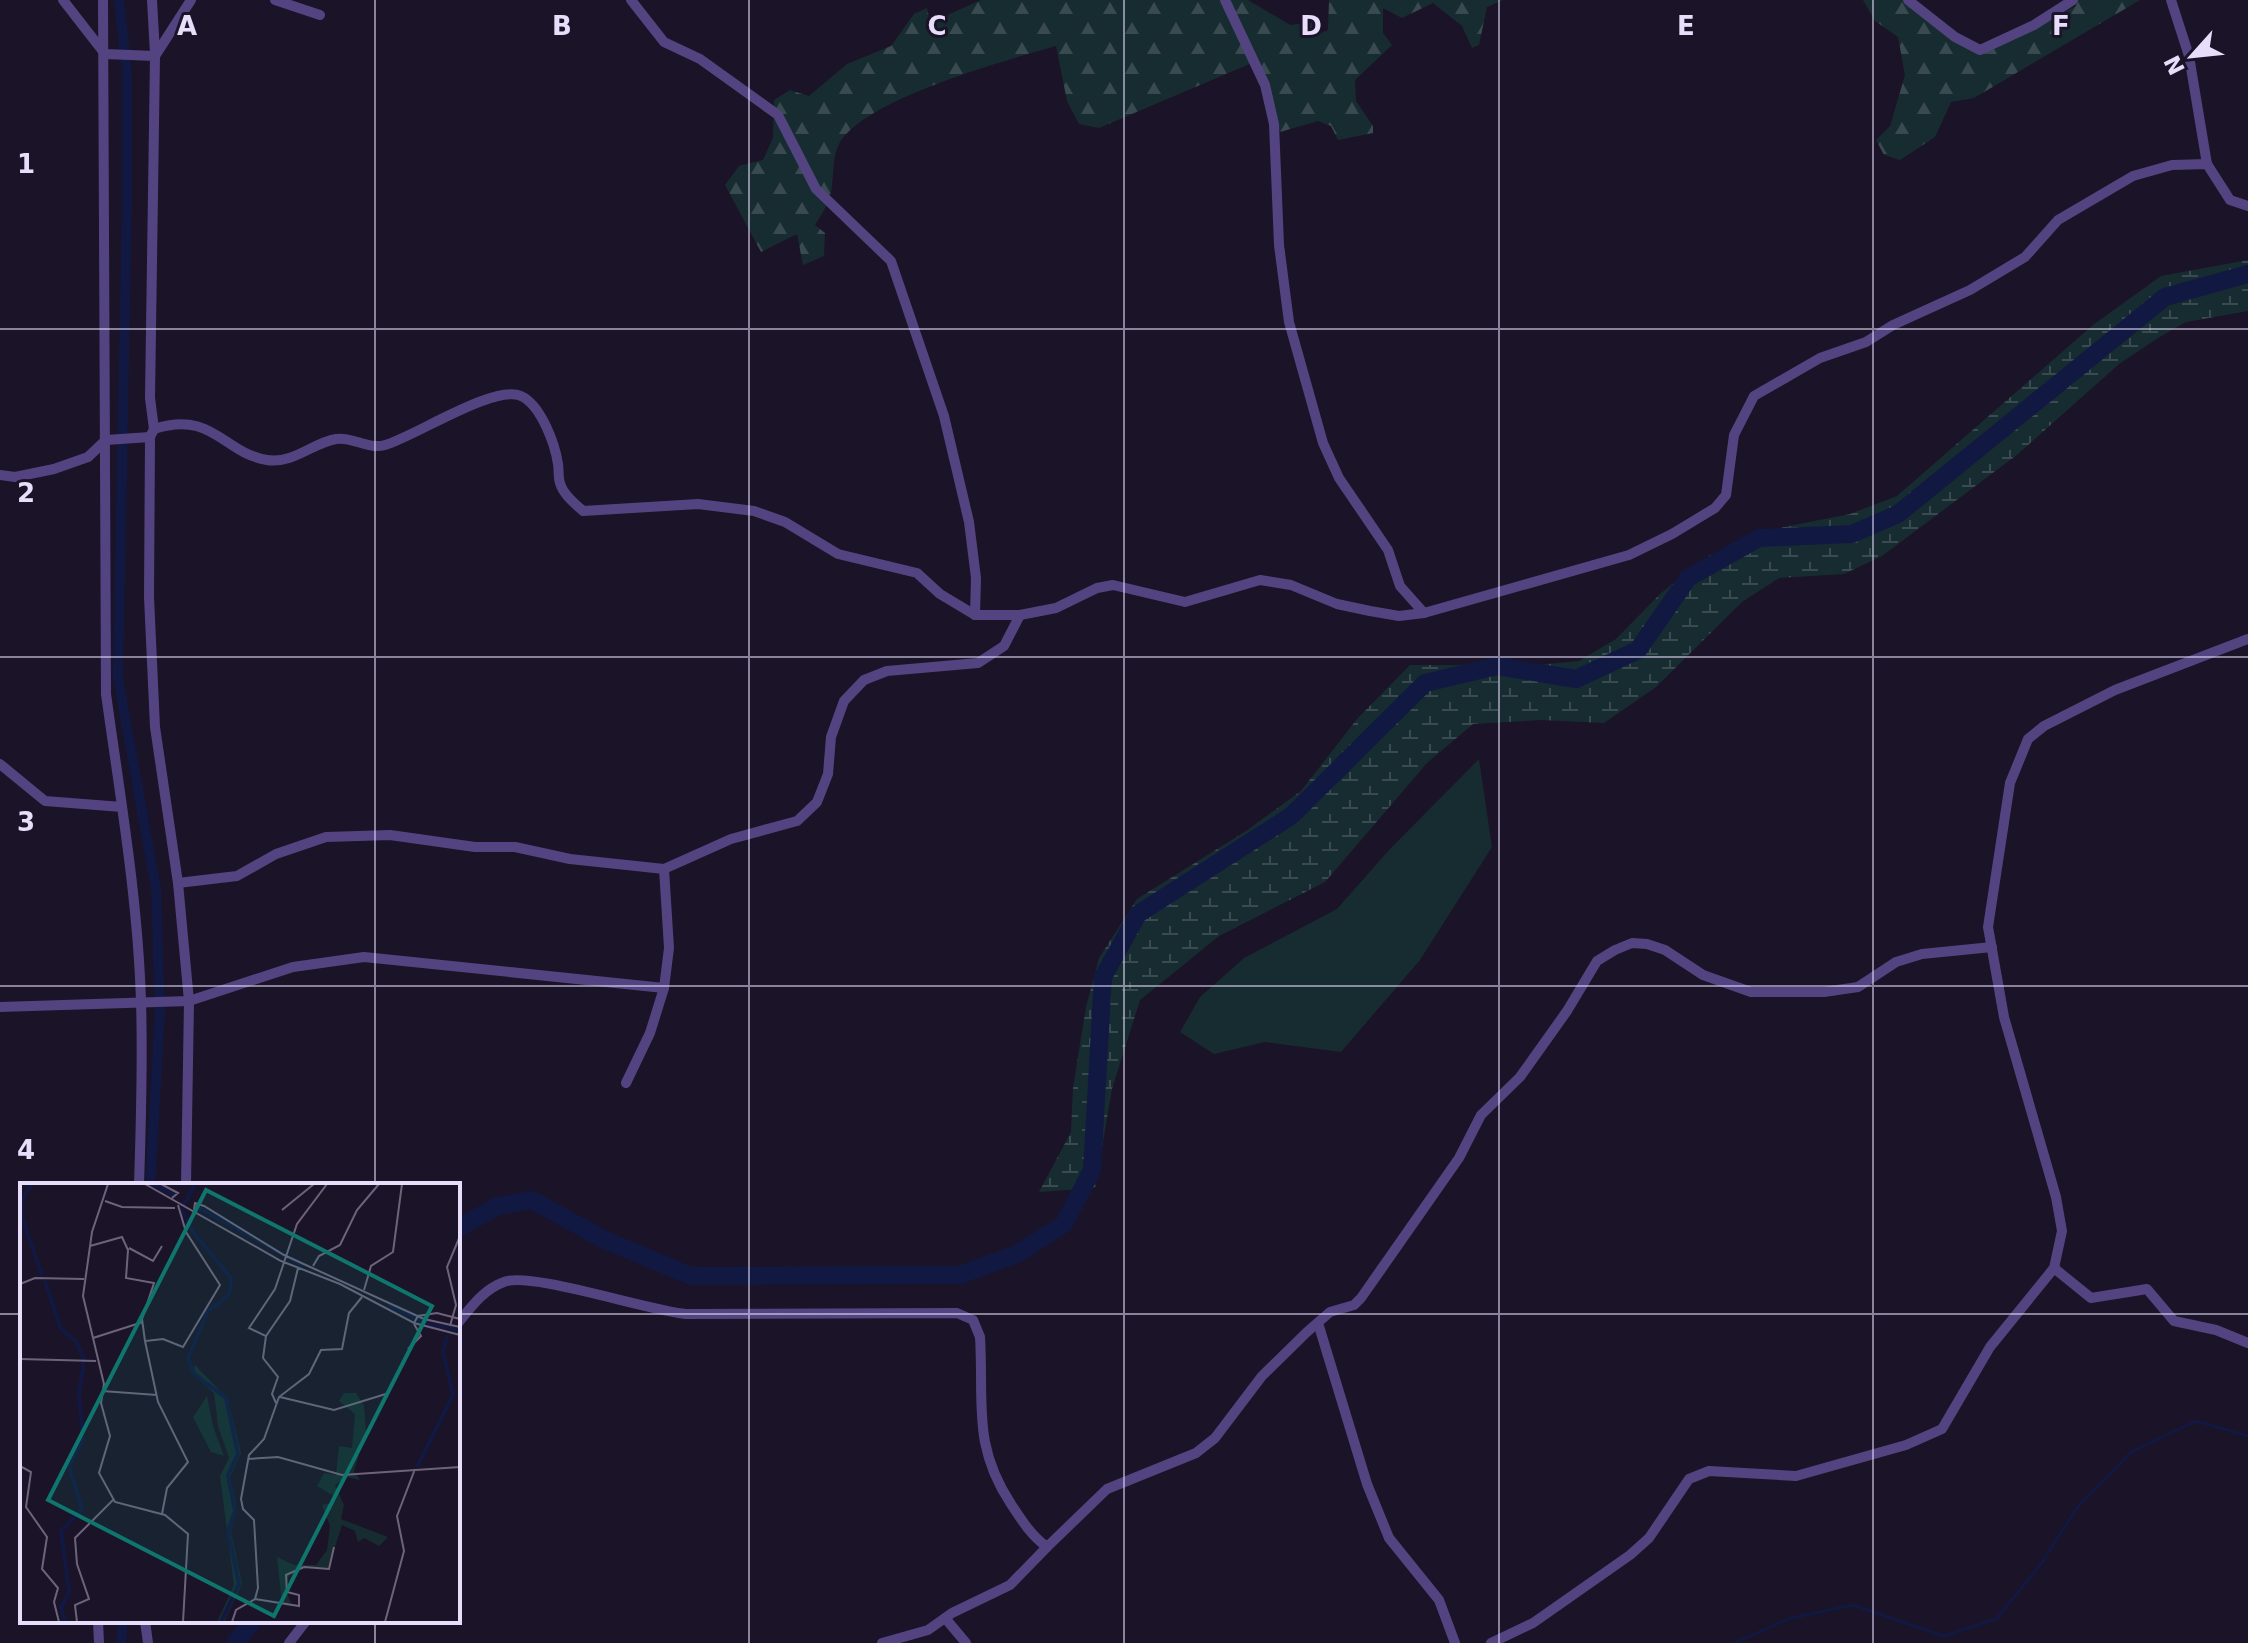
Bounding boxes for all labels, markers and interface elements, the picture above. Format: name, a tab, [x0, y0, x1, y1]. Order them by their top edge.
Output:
text: A	[177, 11, 197, 41]
text: B	[552, 11, 572, 41]
text: C	[927, 11, 947, 41]
text: D	[1300, 11, 1322, 41]
text: E	[1677, 11, 1695, 41]
text: F	[2052, 11, 2070, 41]
north arrow	[2152, 16, 2232, 96]
text: N	[2159, 51, 2190, 79]
text: 1	[17, 149, 35, 179]
text: 2	[17, 478, 35, 508]
text: 3	[17, 807, 35, 837]
text: 4	[17, 1135, 35, 1165]
inset map	[20, 1183, 460, 1623]

